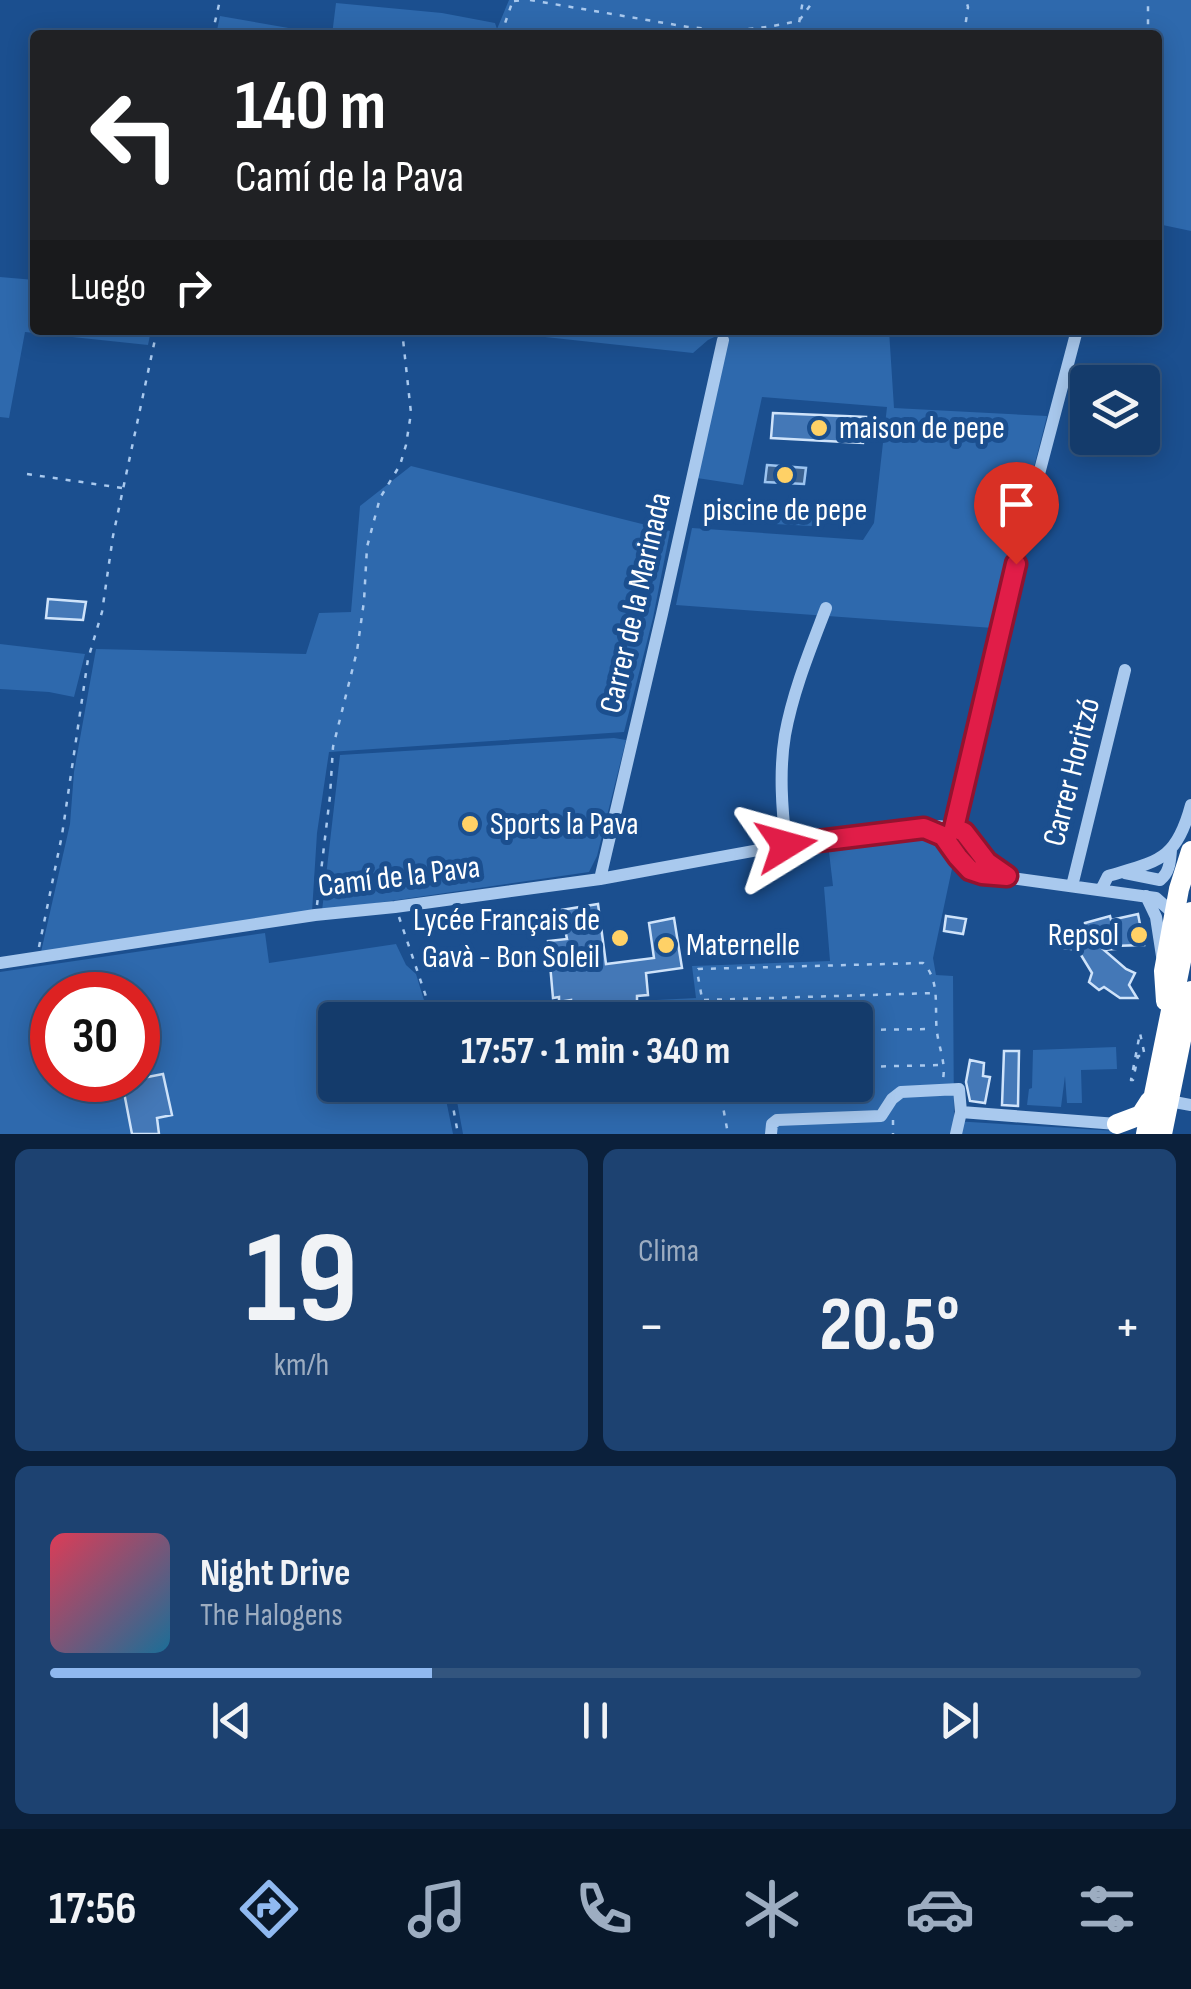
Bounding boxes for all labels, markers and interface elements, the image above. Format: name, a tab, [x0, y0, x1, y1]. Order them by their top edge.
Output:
text: 140 m	[235, 65, 386, 149]
icon: left	[70, 70, 200, 200]
text: Camí de la Pava	[235, 150, 464, 205]
icon: right	[166, 260, 221, 315]
text: Luego	[70, 265, 146, 310]
map controls	[1070, 365, 1160, 455]
button: layers	[1070, 365, 1160, 455]
place label: maison de pepe	[839, 409, 1005, 448]
marker: maison de pepe	[808, 417, 830, 439]
pin	[974, 462, 1059, 565]
marker: piscine de pepe	[774, 464, 796, 486]
icon: arrive	[989, 477, 1044, 532]
street label: Carrer de la Marinada	[592, 489, 680, 717]
place label: piscine de pepe	[703, 491, 867, 530]
street label: Carrer Horitzó	[1035, 694, 1109, 850]
position arrow	[734, 793, 838, 897]
place label: Sports la Pava	[490, 805, 639, 844]
marker: Sports la Pava	[459, 813, 481, 835]
street label: Camí de la Pava	[316, 848, 482, 906]
place label: Lycée Français de Gavà - Bon Soleil	[413, 901, 600, 977]
place label: Repsol	[1048, 916, 1119, 955]
marker: Repsol	[1128, 924, 1150, 946]
place label: Maternelle	[686, 926, 800, 965]
marker: Lycée Français de Gavà - Bon Soleil	[609, 927, 631, 949]
marker: Maternelle	[655, 934, 677, 956]
speed limit sign: 30	[30, 972, 160, 1102]
text: 17:57 · 1 min · 340 m	[461, 1029, 730, 1074]
text: 19	[245, 1203, 358, 1359]
text: Clima	[638, 1232, 699, 1271]
text: 20.5°	[819, 1281, 960, 1372]
text: −	[638, 1294, 665, 1361]
text: +	[1114, 1294, 1141, 1361]
text: km/h	[274, 1346, 329, 1385]
text: Night Drive	[200, 1551, 351, 1596]
text: The Halogens	[200, 1596, 343, 1635]
icon: previous	[204, 1693, 259, 1748]
icon: pause	[568, 1693, 623, 1748]
icon: next	[932, 1693, 987, 1748]
icon: directions	[234, 1874, 304, 1944]
icon: music	[402, 1874, 472, 1944]
icon: phone	[569, 1874, 639, 1944]
icon: climate	[737, 1874, 807, 1944]
icon: car	[905, 1874, 975, 1944]
icon: filters	[1072, 1874, 1142, 1944]
text: 17:56	[49, 1882, 137, 1937]

